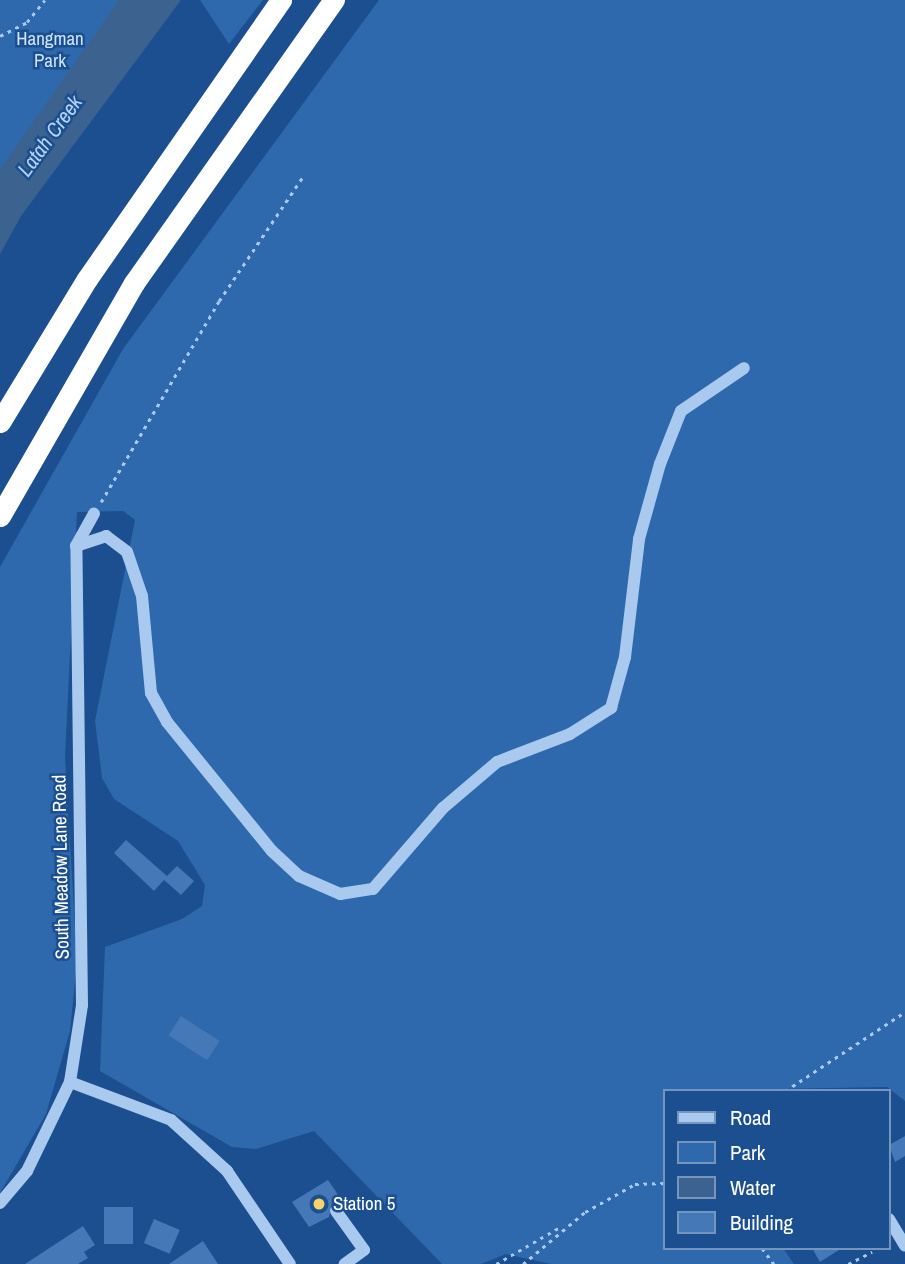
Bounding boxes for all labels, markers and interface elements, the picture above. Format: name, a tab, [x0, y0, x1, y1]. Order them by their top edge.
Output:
park label: Hangman Park	[16, 28, 84, 72]
water label: Latah Creek	[12, 91, 88, 181]
street label: South Meadow Lane Road	[48, 775, 74, 959]
legend	[664, 1089, 891, 1250]
text: Road	[730, 1103, 771, 1132]
text: Park	[730, 1138, 765, 1167]
text: Water	[730, 1173, 775, 1202]
place label: Station 5	[333, 1193, 395, 1215]
marker: Station 5	[311, 1196, 327, 1212]
text: Building	[730, 1208, 793, 1237]

